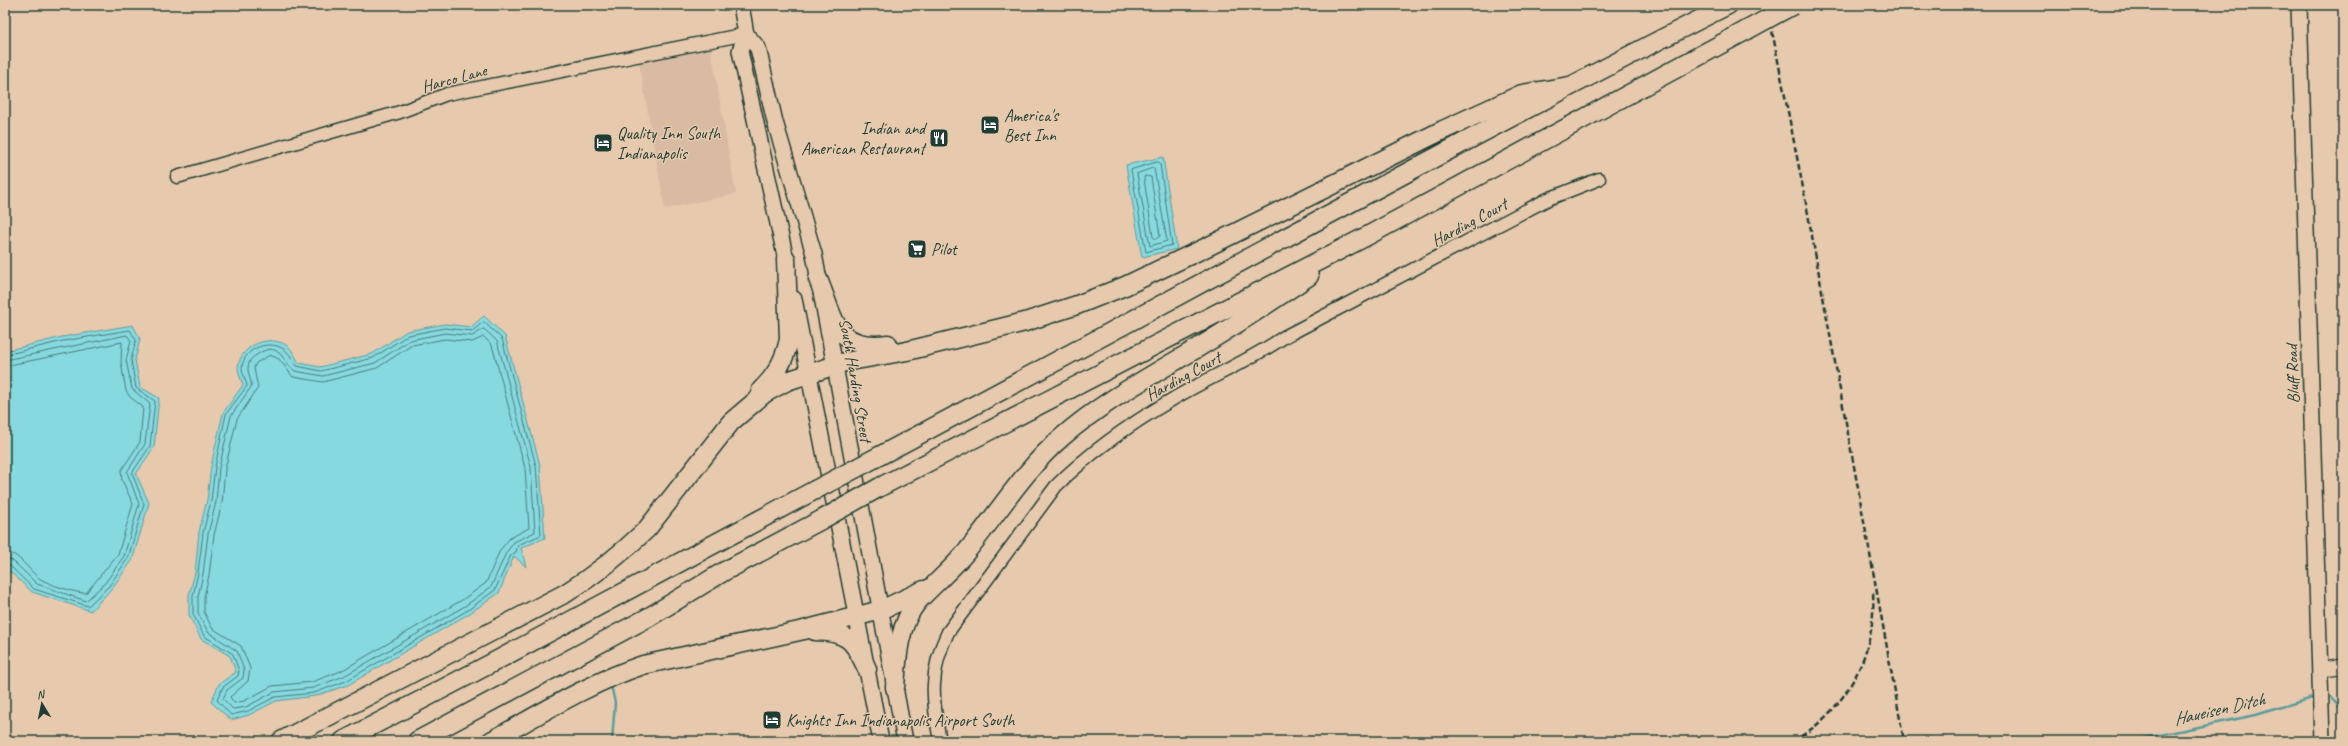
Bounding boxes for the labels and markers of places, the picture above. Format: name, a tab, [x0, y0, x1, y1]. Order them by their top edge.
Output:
place label: America's Best Inn	[1004, 105, 1060, 146]
hotel icon: America's Best Inn	[979, 114, 1001, 136]
place label: Indian and American Restaurant	[801, 118, 928, 159]
place label: Quality Inn South Indianapolis	[617, 123, 721, 164]
restaurant icon: Indian and American Restaurant	[928, 127, 950, 149]
hotel icon: Quality Inn South Indianapolis	[592, 132, 614, 154]
supermarket icon: Pilot	[906, 238, 928, 260]
place label: Pilot	[931, 239, 959, 260]
hotel icon: Knights Inn Indianapolis Airport South	[761, 709, 783, 731]
place label: Knights Inn Indianapolis Airport South	[786, 710, 1016, 731]

